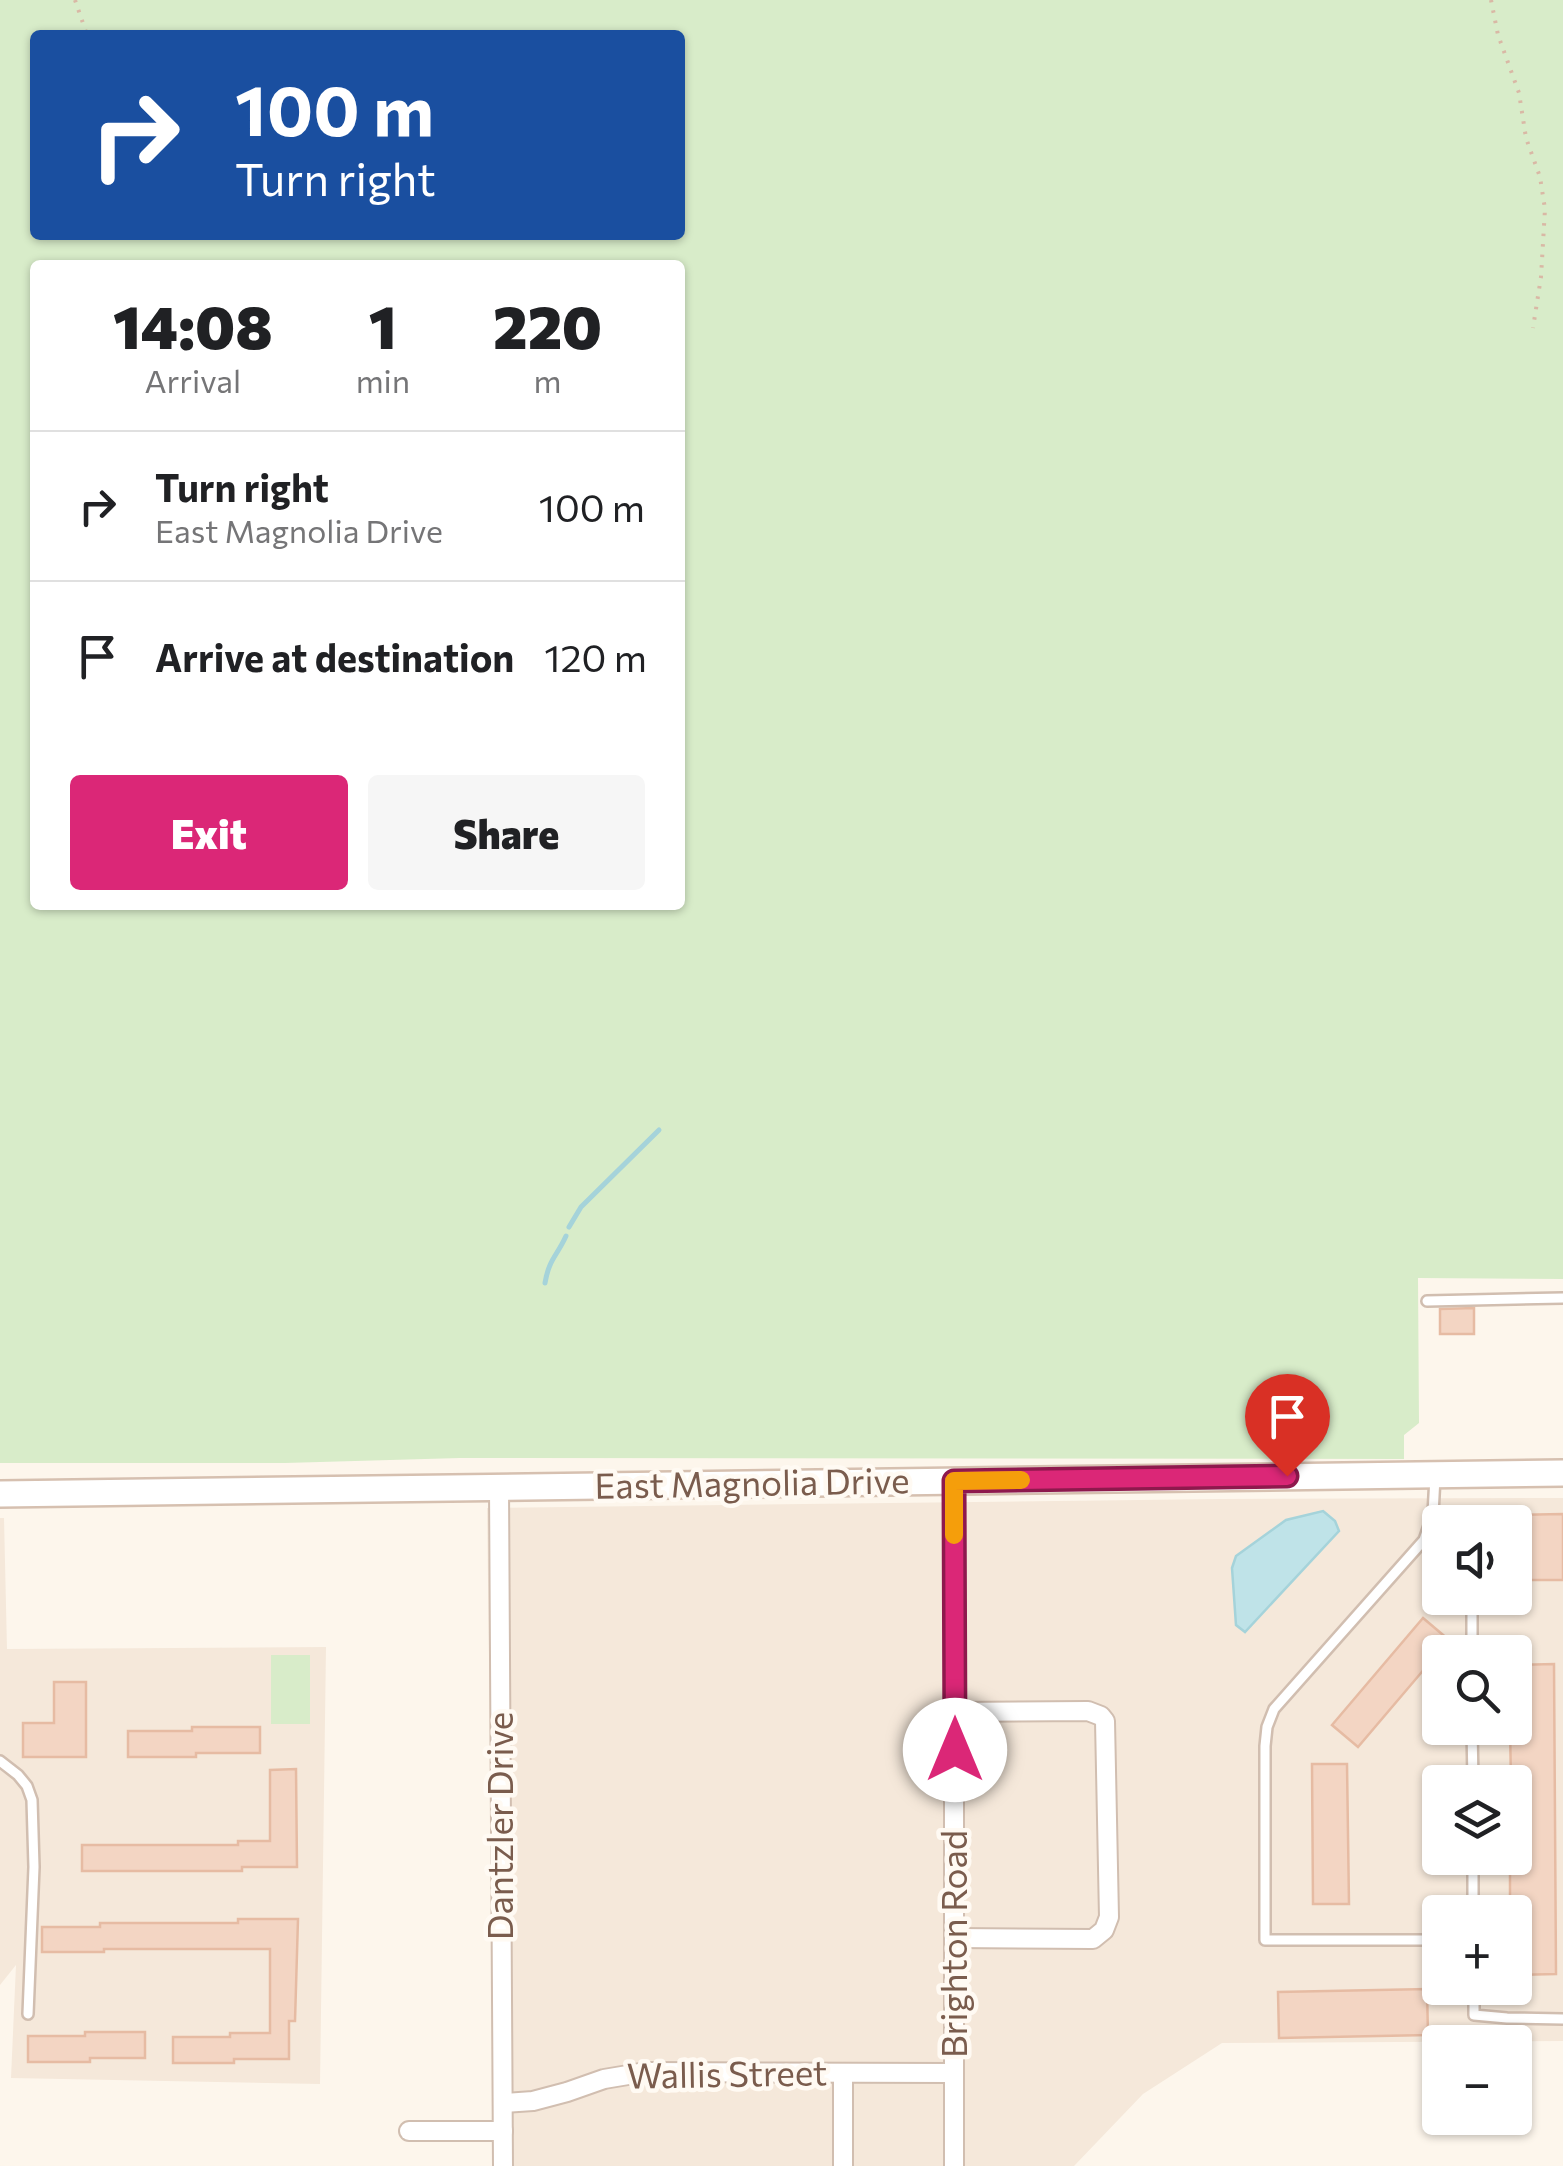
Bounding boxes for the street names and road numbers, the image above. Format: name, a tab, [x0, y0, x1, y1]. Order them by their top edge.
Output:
street label: East Magnolia Drive	[594, 1457, 910, 1506]
street label: Dantzler Drive	[477, 1712, 520, 1940]
street label: Brighton Road	[931, 1830, 974, 2058]
street label: Wallis Street	[626, 2049, 828, 2096]

